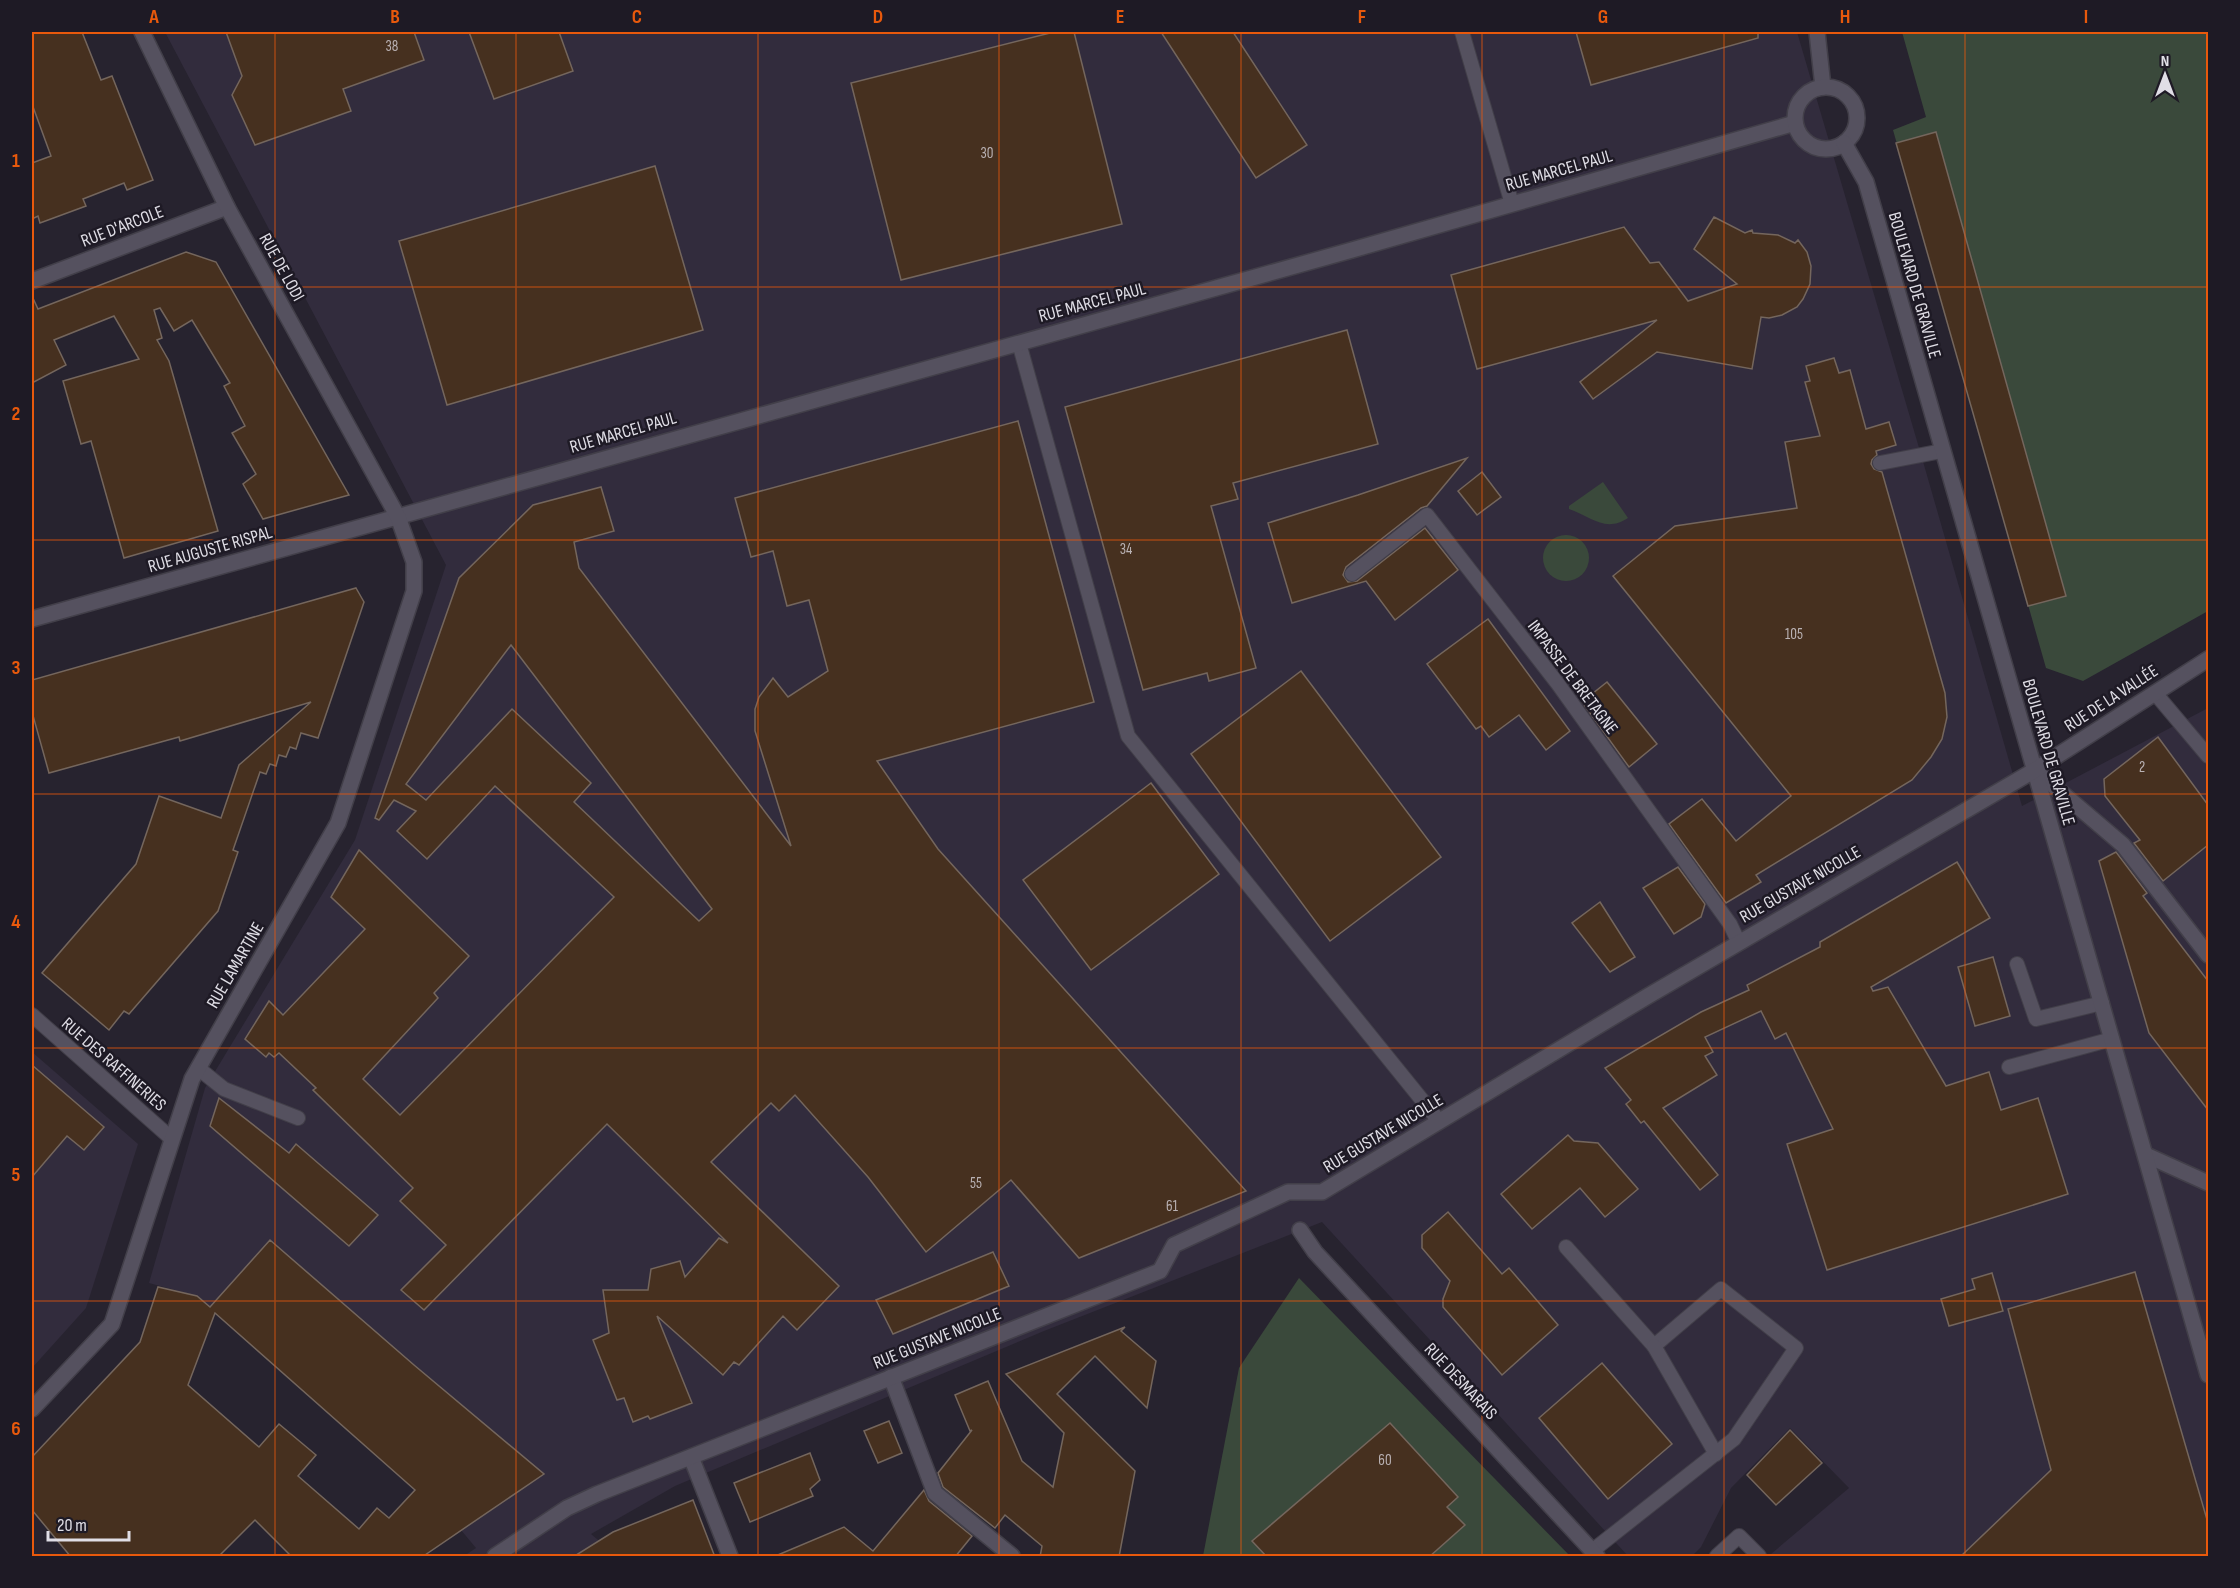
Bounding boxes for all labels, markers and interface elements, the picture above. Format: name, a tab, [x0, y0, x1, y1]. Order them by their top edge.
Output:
text: A	[148, 5, 159, 29]
text: B	[390, 5, 400, 29]
text: C	[632, 5, 642, 29]
text: D	[873, 5, 883, 29]
text: E	[1116, 5, 1124, 29]
text: F	[1358, 5, 1366, 29]
text: G	[1598, 5, 1608, 29]
text: H	[1840, 5, 1850, 29]
text: I	[2084, 5, 2088, 29]
house number: 38	[386, 37, 398, 56]
north arrow	[2135, 45, 2195, 105]
text: N	[2161, 52, 2169, 71]
house number: 30	[981, 144, 993, 163]
street label: RUE MARCEL PAUL	[1503, 145, 1615, 196]
text: 1	[12, 149, 20, 173]
street label: RUE D'ARCOLE	[78, 201, 166, 252]
street label: BOULEVARD DE GRAVILLE	[1884, 210, 1945, 361]
street label: RUE DE LODI	[254, 230, 309, 305]
street label: RUE MARCEL PAUL	[1036, 278, 1148, 327]
text: 2	[12, 402, 20, 426]
street label: RUE MARCEL PAUL	[567, 407, 679, 458]
street label: RUE AUGUSTE RISPAL	[146, 522, 275, 577]
house number: 34	[1120, 540, 1132, 559]
street label: IMPASSE DE BRETAGNE	[1523, 616, 1622, 738]
house number: 105	[1785, 625, 1803, 644]
text: 3	[12, 656, 21, 680]
street label: RUE DE LA VALLÉE	[2061, 660, 2162, 736]
street label: BOULEVARD DE GRAVILLE	[2018, 677, 2079, 828]
house number: 2	[2139, 758, 2145, 777]
street label: RUE GUSTAVE NICOLLE	[1736, 841, 1864, 928]
text: 4	[11, 910, 21, 934]
street label: RUE LAMARTINE	[202, 918, 269, 1012]
street label: RUE DES RAFFINERIES	[57, 1013, 170, 1116]
street label: RUE GUSTAVE NICOLLE	[1320, 1089, 1447, 1177]
text: 5	[12, 1163, 21, 1187]
house number: 55	[970, 1174, 982, 1193]
house number: 61	[1166, 1197, 1179, 1216]
street label: RUE GUSTAVE NICOLLE	[870, 1303, 1004, 1374]
street label: RUE DESMARAIS	[1420, 1339, 1502, 1424]
text: 6	[11, 1417, 21, 1441]
house number: 60	[1378, 1451, 1392, 1470]
scale bar	[48, 1504, 129, 1542]
text: 20 m	[57, 1515, 87, 1536]

